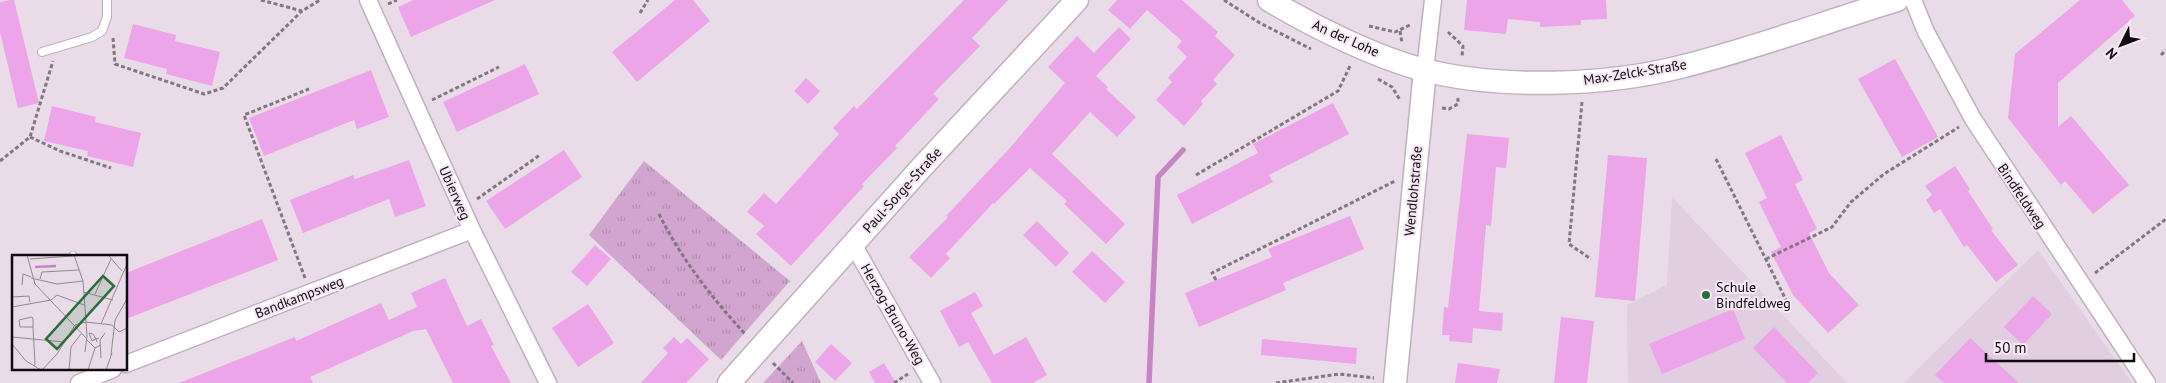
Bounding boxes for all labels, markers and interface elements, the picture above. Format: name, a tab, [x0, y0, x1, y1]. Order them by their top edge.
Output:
street label: An der Lohe	[1310, 15, 1382, 61]
north arrow	[2096, 20, 2146, 70]
text: N	[2102, 44, 2121, 63]
street label: Max-Zelck-Straße	[1582, 55, 1688, 89]
street label: Paul-Sorge-Straße	[859, 143, 945, 237]
street label: Wendlohstraße	[1400, 145, 1426, 237]
street label: Bindfeldweg	[1994, 160, 2050, 232]
street label: Ubierweg	[435, 163, 475, 223]
inset map	[12, 255, 128, 370]
street label: Herzog-Bruno-Weg	[857, 260, 929, 368]
street label: Bandkampsweg	[252, 272, 346, 322]
place label: Schule Bindfeldweg	[1716, 278, 1791, 312]
marker: Schule Bindfeldweg	[1700, 289, 1712, 301]
scale bar	[1986, 330, 2134, 362]
text: 50 m	[1994, 338, 2027, 357]

